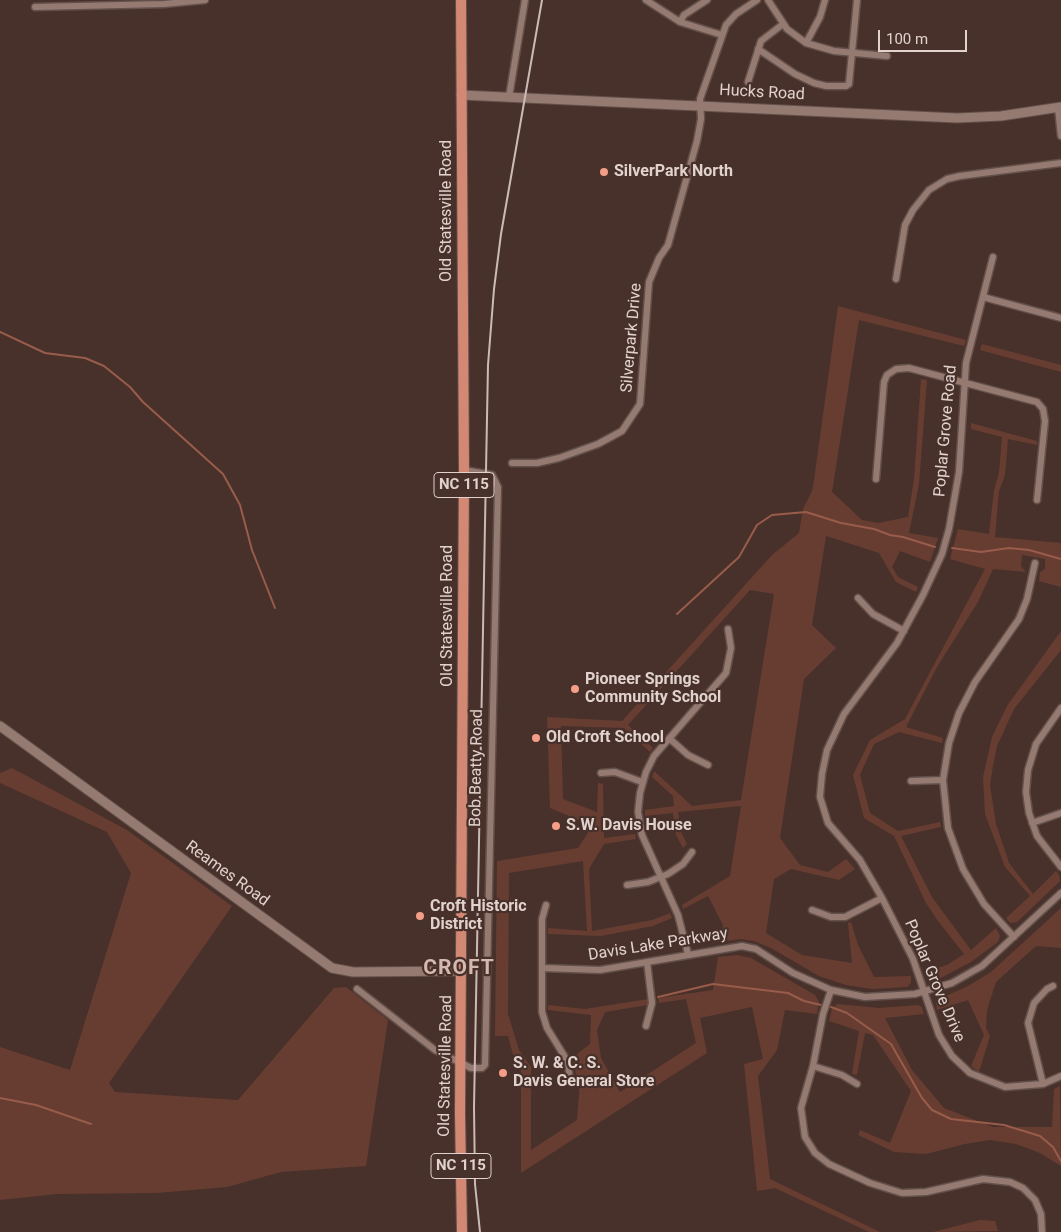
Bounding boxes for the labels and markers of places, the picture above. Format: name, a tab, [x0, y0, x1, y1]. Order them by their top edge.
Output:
place label: SilverPark North	[614, 162, 733, 182]
marker: SilverPark North	[598, 166, 610, 178]
place label: Pioneer Springs Community School	[585, 670, 721, 708]
marker: Pioneer Springs Community School	[569, 683, 581, 695]
place label: Old Croft School	[546, 728, 664, 748]
marker: Old Croft School	[530, 732, 542, 744]
place label: S.W. Davis House	[566, 816, 692, 836]
marker: S.W. Davis House	[550, 820, 562, 832]
place label: Croft Historic District	[430, 897, 527, 935]
marker: Croft Historic District	[414, 910, 426, 922]
place label: S. W. & C. S. Davis General Store	[513, 1054, 654, 1092]
marker: S. W. & C. S. Davis General Store	[497, 1067, 509, 1079]

